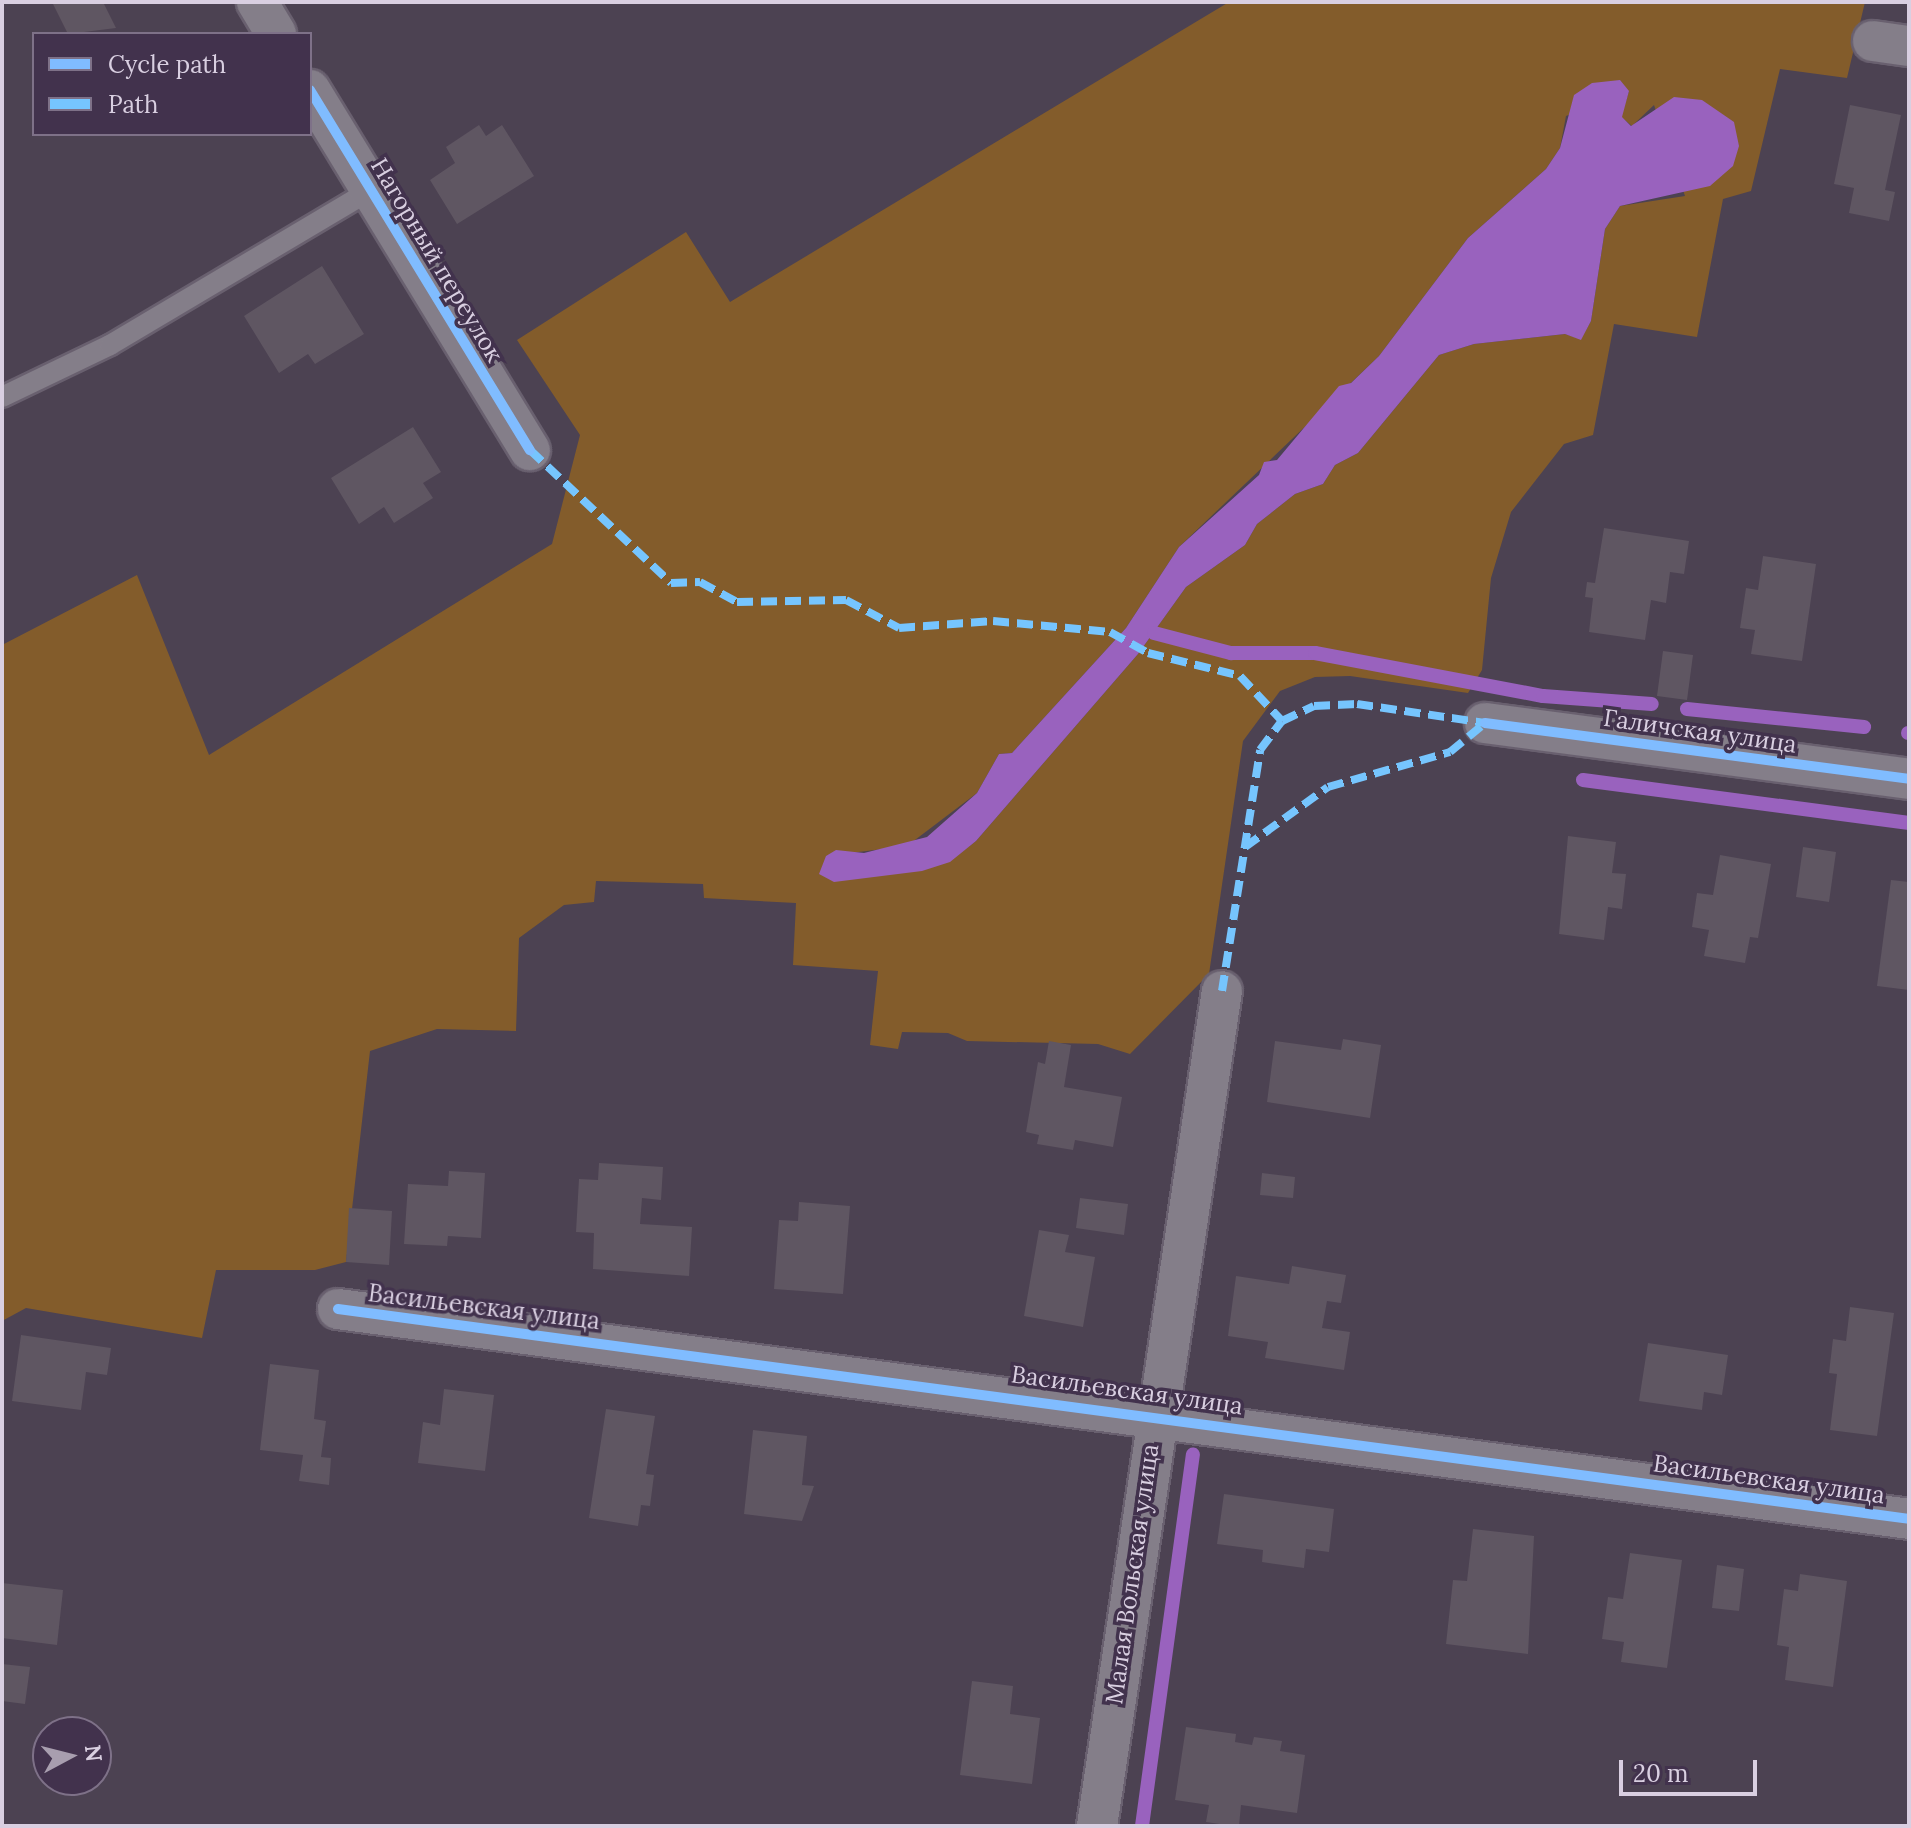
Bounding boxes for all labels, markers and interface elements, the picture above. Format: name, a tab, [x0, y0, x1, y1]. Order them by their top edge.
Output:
legend	[32, 32, 312, 136]
text: Cycle path	[108, 49, 226, 80]
text: Path	[108, 89, 158, 120]
street label: Нагорный переулок	[365, 153, 509, 367]
street label: Галичская улица	[1602, 703, 1798, 759]
street label: Васильевская улица	[366, 1278, 602, 1336]
street label: Васильевская улица	[1009, 1359, 1245, 1421]
street label: Малая Вольская улица	[1099, 1442, 1165, 1706]
street label: Васильевская улица	[1651, 1448, 1887, 1510]
north arrow	[32, 1716, 112, 1796]
text: N	[79, 1743, 109, 1763]
scale bar	[1623, 1744, 1761, 1794]
text: 20 m	[1633, 1758, 1689, 1789]

